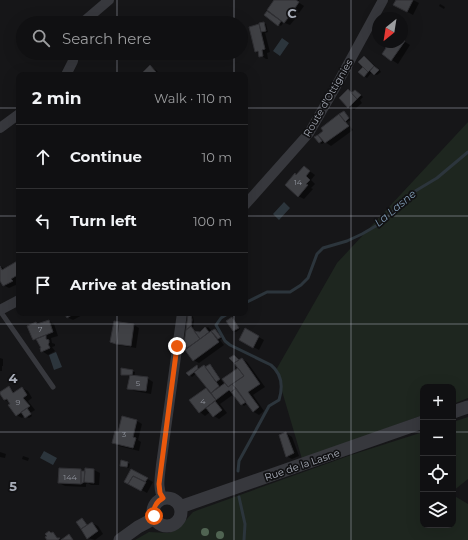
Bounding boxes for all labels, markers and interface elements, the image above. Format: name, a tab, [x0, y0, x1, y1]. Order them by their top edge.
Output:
text: C	[287, 5, 297, 21]
north arrow	[372, 12, 408, 48]
search box	[16, 16, 248, 60]
icon: search	[30, 27, 52, 49]
text: Search here	[62, 29, 151, 48]
street label: Route d'Ottignies	[300, 57, 356, 139]
text: 2 min	[32, 88, 82, 108]
text: Walk · 110 m	[154, 90, 232, 106]
icon: ahead	[32, 146, 54, 168]
text: Continue	[70, 147, 142, 166]
text: 10 m	[202, 149, 232, 165]
house number: 14	[294, 177, 303, 187]
water label: La Lasne	[371, 186, 419, 229]
icon: left	[32, 210, 54, 232]
text: Turn left	[70, 211, 137, 230]
text: 100 m	[193, 213, 232, 229]
icon: arrive	[32, 274, 54, 296]
text: Arrive at destination	[70, 275, 231, 294]
house number: 7	[38, 324, 43, 334]
route end	[168, 337, 186, 355]
text: 4	[9, 370, 18, 386]
house number: 5	[136, 378, 141, 388]
map controls	[420, 384, 456, 528]
button: +	[420, 384, 456, 420]
house number: 4	[200, 396, 206, 406]
house number: 9	[16, 397, 21, 407]
button: −	[420, 420, 456, 456]
house number: 3	[122, 429, 127, 439]
street label: Rue de la Lasne	[263, 446, 341, 484]
button: locate	[420, 456, 456, 492]
house number: 144	[63, 472, 77, 482]
text: 5	[9, 478, 17, 494]
button: layers	[420, 492, 456, 528]
route start	[145, 507, 163, 525]

